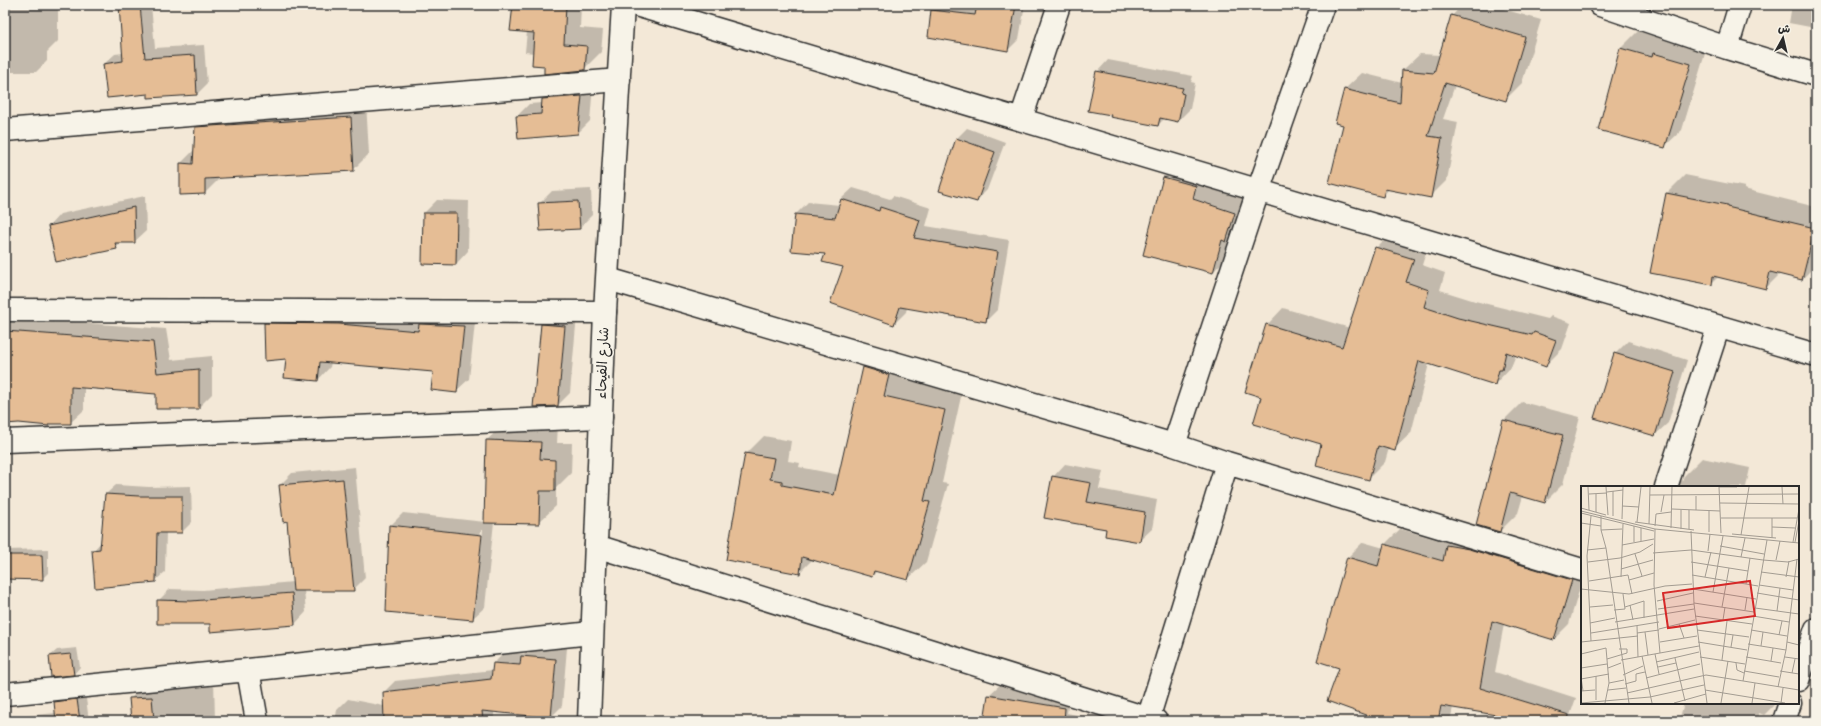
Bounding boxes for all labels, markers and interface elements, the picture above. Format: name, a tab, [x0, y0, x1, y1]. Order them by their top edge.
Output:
north arrow	[1763, 18, 1803, 58]
text: ش	[1777, 21, 1791, 37]
street label: شارع الفيحاء	[593, 327, 613, 399]
inset map	[1581, 486, 1799, 704]

